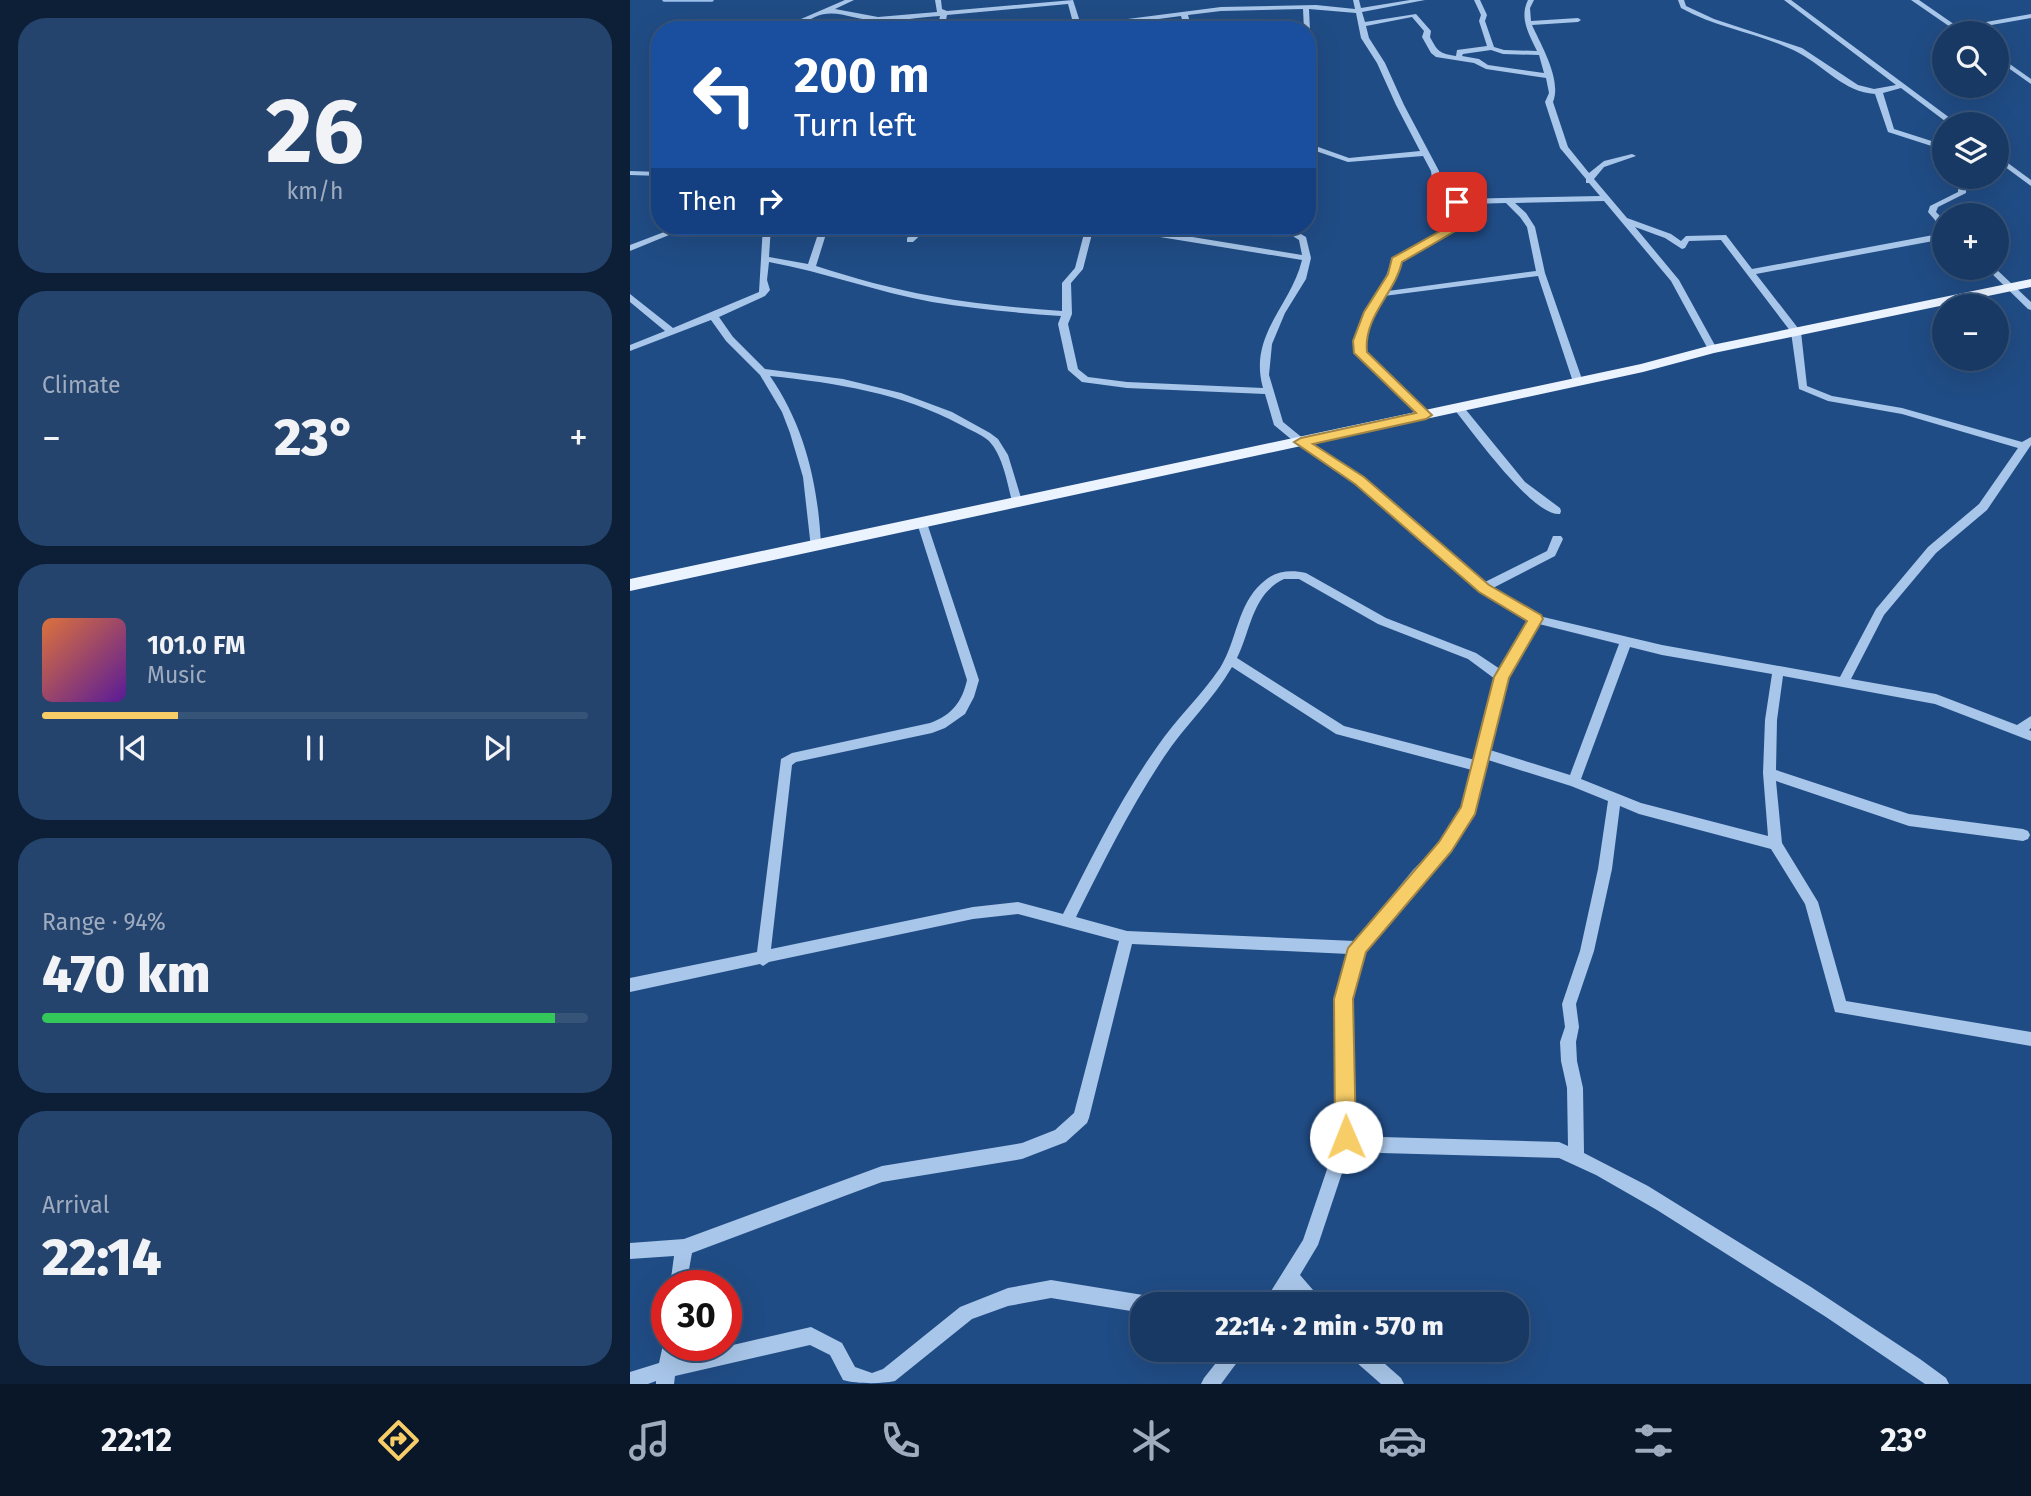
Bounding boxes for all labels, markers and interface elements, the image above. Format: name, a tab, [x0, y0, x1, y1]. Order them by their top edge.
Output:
map controls	[1932, 21, 2009, 371]
button: search	[1932, 21, 2009, 98]
text: 200 m	[794, 46, 930, 105]
icon: left	[679, 49, 770, 140]
text: 26	[266, 77, 364, 186]
text: Turn left	[794, 106, 916, 144]
button: layers	[1932, 112, 2009, 189]
pin	[1427, 172, 1487, 232]
text: km/h	[287, 177, 343, 205]
icon: right	[751, 182, 789, 220]
icon: arrive	[1438, 183, 1476, 221]
text: Then	[679, 186, 737, 217]
button: +	[1932, 203, 2009, 280]
button: −	[1932, 294, 2009, 371]
text: Climate	[42, 371, 121, 399]
text: 23°	[274, 406, 356, 469]
text: −	[42, 415, 61, 461]
text: +	[569, 415, 588, 461]
text: 101.0 FM	[147, 630, 245, 661]
text: Music	[147, 661, 207, 689]
icon: previous	[114, 729, 152, 767]
icon: pause	[296, 729, 334, 767]
icon: next	[478, 729, 516, 767]
text: Range · 94%	[42, 908, 166, 936]
text: 470 km	[42, 943, 210, 1006]
position arrow	[1309, 1100, 1383, 1174]
text: Arrival	[42, 1191, 109, 1219]
text: 22:14	[42, 1226, 162, 1289]
speed limit sign: 30	[651, 1270, 742, 1361]
text: 22:14 · 2 min · 570 m	[1215, 1311, 1444, 1342]
icon: directions	[374, 1416, 423, 1465]
icon: music	[625, 1416, 674, 1465]
icon: phone	[876, 1416, 925, 1465]
icon: climate	[1127, 1416, 1176, 1465]
icon: car	[1378, 1416, 1427, 1465]
icon: filters	[1629, 1416, 1678, 1465]
text: 22:12	[101, 1421, 172, 1459]
text: 23°	[1880, 1421, 1930, 1459]

